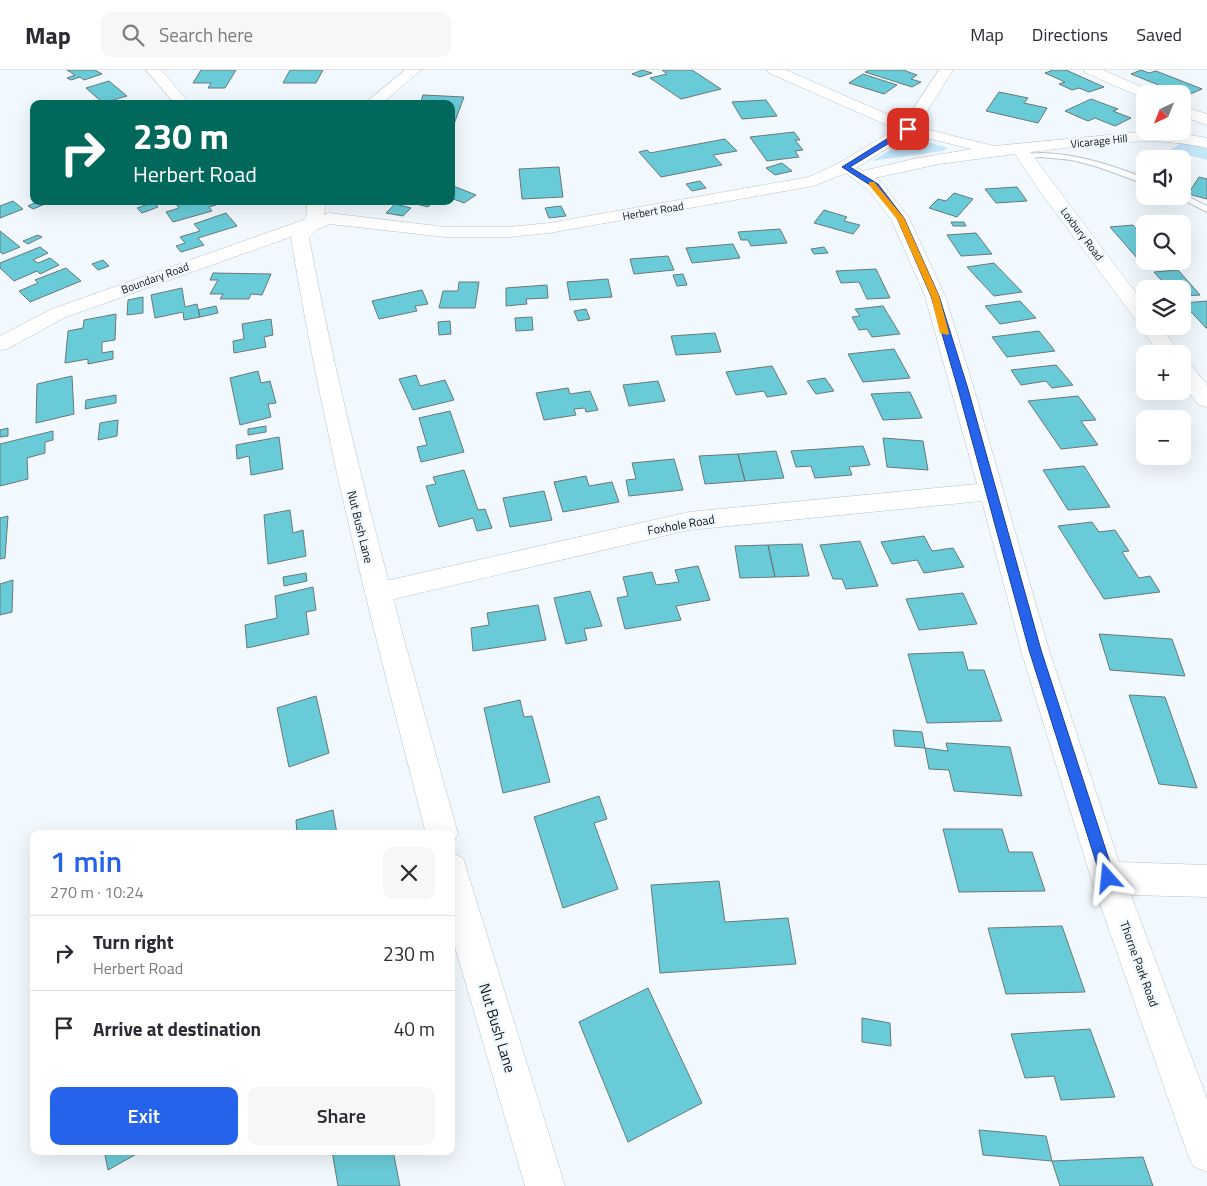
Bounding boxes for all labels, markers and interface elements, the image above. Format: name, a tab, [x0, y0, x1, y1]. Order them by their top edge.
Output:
search box	[101, 12, 451, 57]
text: Map	[25, 17, 71, 53]
text: Search here	[159, 20, 253, 49]
icon: search	[119, 21, 147, 49]
text: Map	[970, 21, 1004, 48]
text: Directions	[1032, 21, 1108, 48]
text: Saved	[1136, 21, 1182, 48]
north arrow	[1136, 85, 1191, 140]
map controls	[1136, 85, 1191, 465]
pin	[887, 108, 929, 150]
text: 230 m	[133, 109, 229, 163]
icon: arrive	[894, 115, 922, 143]
icon: right	[50, 120, 115, 185]
street label: Vicarage Hill	[1070, 130, 1128, 152]
button: sound	[1136, 150, 1191, 205]
text: Herbert Road	[133, 157, 257, 191]
street label: Herbert Road	[621, 198, 685, 224]
street label: Loxbury Road	[1057, 204, 1107, 264]
button: search	[1136, 215, 1191, 270]
street label: Boundary Road	[119, 258, 191, 298]
button: layers	[1136, 280, 1191, 335]
button: +	[1136, 345, 1191, 400]
button: −	[1136, 410, 1191, 465]
street label: Nut Bush Lane	[342, 489, 379, 565]
street label: Foxhole Road	[646, 509, 716, 540]
text: 1 min	[50, 838, 122, 884]
button: close	[383, 847, 435, 899]
position arrow	[1081, 851, 1133, 903]
text: 270 m · 10:24	[50, 880, 144, 904]
street label: Thorne Park Road	[1115, 918, 1164, 1009]
text: Turn right	[93, 927, 174, 956]
icon: right	[50, 939, 78, 967]
text: 230 m	[383, 939, 435, 968]
text: Herbert Road	[93, 956, 183, 980]
street label: Nut Bush Lane	[473, 980, 522, 1075]
icon: arrive	[50, 1014, 78, 1042]
text: Arrive at destination	[93, 1014, 261, 1043]
text: 40 m	[394, 1014, 435, 1043]
button: Exit	[50, 1087, 238, 1145]
button: Share	[248, 1087, 435, 1145]

